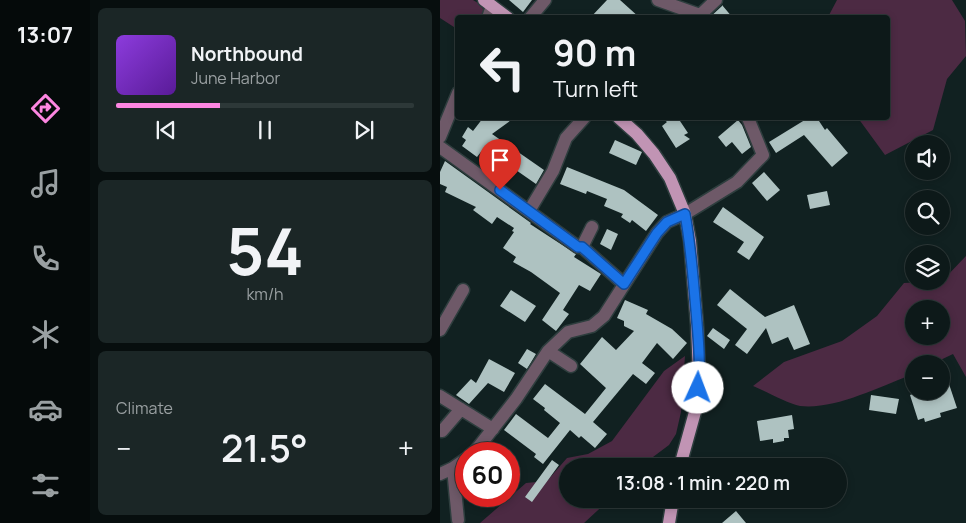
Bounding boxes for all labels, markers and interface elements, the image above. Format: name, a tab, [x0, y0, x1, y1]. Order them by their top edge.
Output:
text: 13:07	[17, 20, 73, 50]
text: 90 m	[553, 29, 636, 77]
icon: left	[470, 35, 535, 100]
text: Northbound	[191, 41, 303, 67]
text: June Harbor	[191, 67, 280, 89]
text: Turn left	[553, 74, 638, 104]
icon: directions	[28, 91, 63, 126]
icon: previous	[152, 116, 180, 144]
icon: pause	[251, 116, 279, 144]
icon: next	[350, 116, 378, 144]
map controls	[905, 135, 950, 400]
button: sound	[905, 135, 950, 180]
pin	[479, 139, 521, 190]
icon: arrive	[486, 146, 514, 174]
icon: music	[28, 166, 63, 201]
button: search	[905, 190, 950, 235]
text: 54	[226, 206, 304, 295]
icon: phone	[28, 241, 63, 276]
button: layers	[905, 245, 950, 290]
text: km/h	[246, 283, 284, 305]
button: +	[905, 300, 950, 345]
icon: climate	[28, 317, 63, 352]
button: −	[905, 355, 950, 400]
position arrow	[671, 361, 723, 413]
icon: car	[28, 392, 63, 427]
text: Climate	[116, 397, 173, 419]
text: 21.5°	[221, 421, 308, 473]
text: −	[116, 429, 131, 467]
text: +	[398, 429, 414, 467]
speed limit sign: 60	[455, 442, 520, 507]
icon: filters	[28, 468, 63, 503]
text: 13:08 · 1 min · 220 m	[616, 470, 790, 496]

